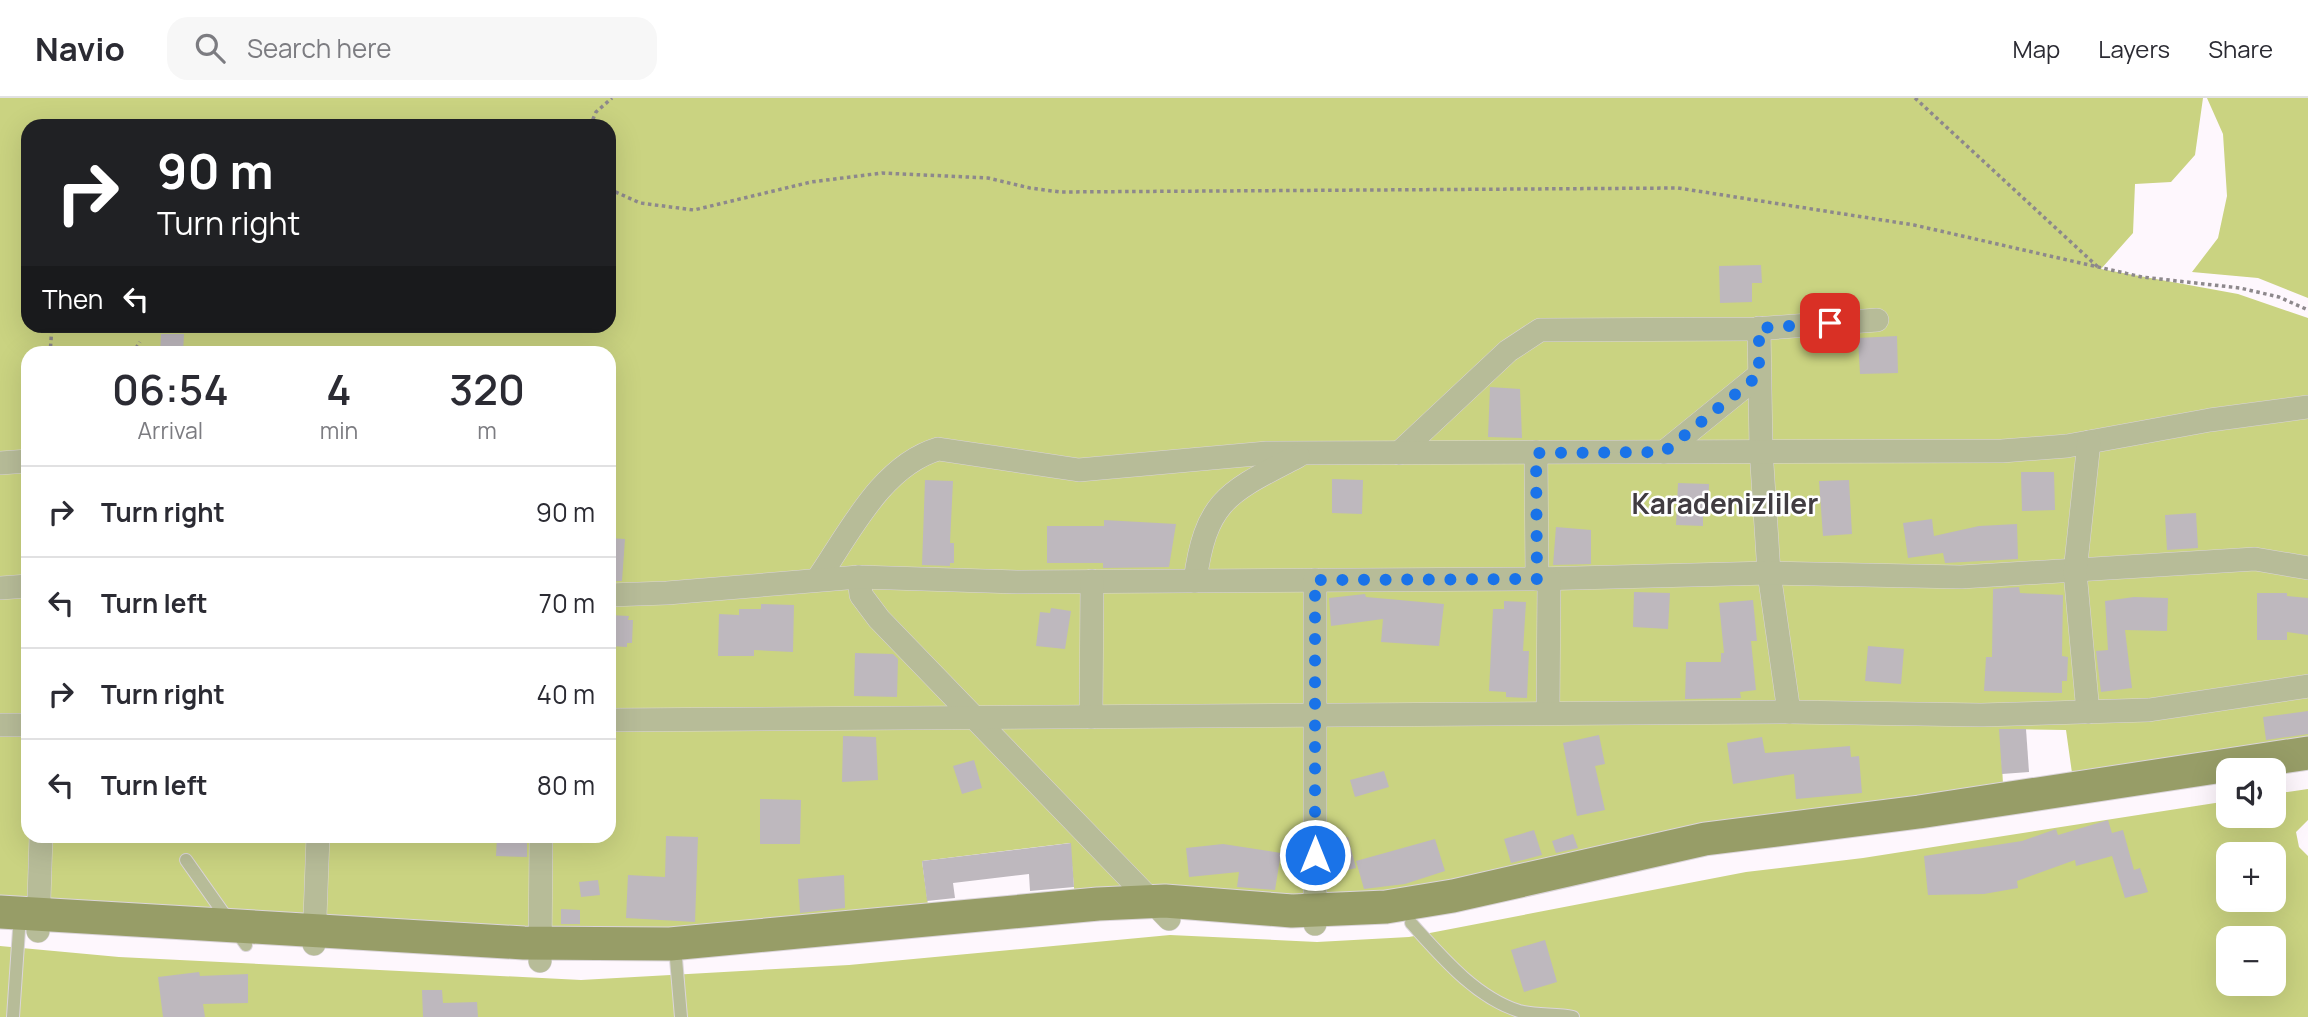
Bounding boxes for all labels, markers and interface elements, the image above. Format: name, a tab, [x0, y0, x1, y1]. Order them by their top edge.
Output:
search box	[167, 17, 657, 80]
text: Navio	[35, 26, 125, 71]
icon: search	[191, 29, 229, 67]
text: Search here	[247, 30, 391, 66]
text: Map	[2013, 32, 2060, 65]
text: Layers	[2098, 32, 2170, 65]
text: Share	[2208, 32, 2273, 65]
text: 90 m	[157, 137, 274, 204]
icon: right	[42, 147, 133, 238]
text: Turn right	[157, 201, 300, 245]
icon: left	[117, 280, 155, 318]
text: Then	[42, 281, 103, 317]
pin	[1800, 293, 1860, 353]
icon: arrive	[1811, 304, 1849, 342]
text: 06:54	[112, 360, 229, 418]
text: 4	[326, 360, 352, 418]
text: 320	[449, 360, 525, 418]
text: Arrival	[138, 414, 203, 446]
text: min	[320, 414, 358, 446]
text: m	[477, 414, 497, 446]
district label: Karadenizliler	[1632, 484, 1818, 522]
icon: right	[42, 493, 80, 531]
text: Turn right	[101, 494, 225, 530]
text: 90 m	[536, 494, 595, 530]
icon: left	[42, 584, 80, 622]
text: Turn left	[101, 585, 208, 621]
text: 70 m	[539, 585, 595, 621]
icon: right	[42, 675, 80, 713]
text: Turn right	[101, 676, 225, 712]
text: 40 m	[537, 676, 595, 712]
map controls	[2216, 758, 2286, 996]
button: sound	[2216, 758, 2286, 828]
icon: left	[42, 766, 80, 804]
text: Turn left	[101, 767, 208, 803]
text: 80 m	[537, 767, 595, 803]
position arrow	[1278, 818, 1352, 892]
button: +	[2216, 842, 2286, 912]
button: −	[2216, 926, 2286, 996]

